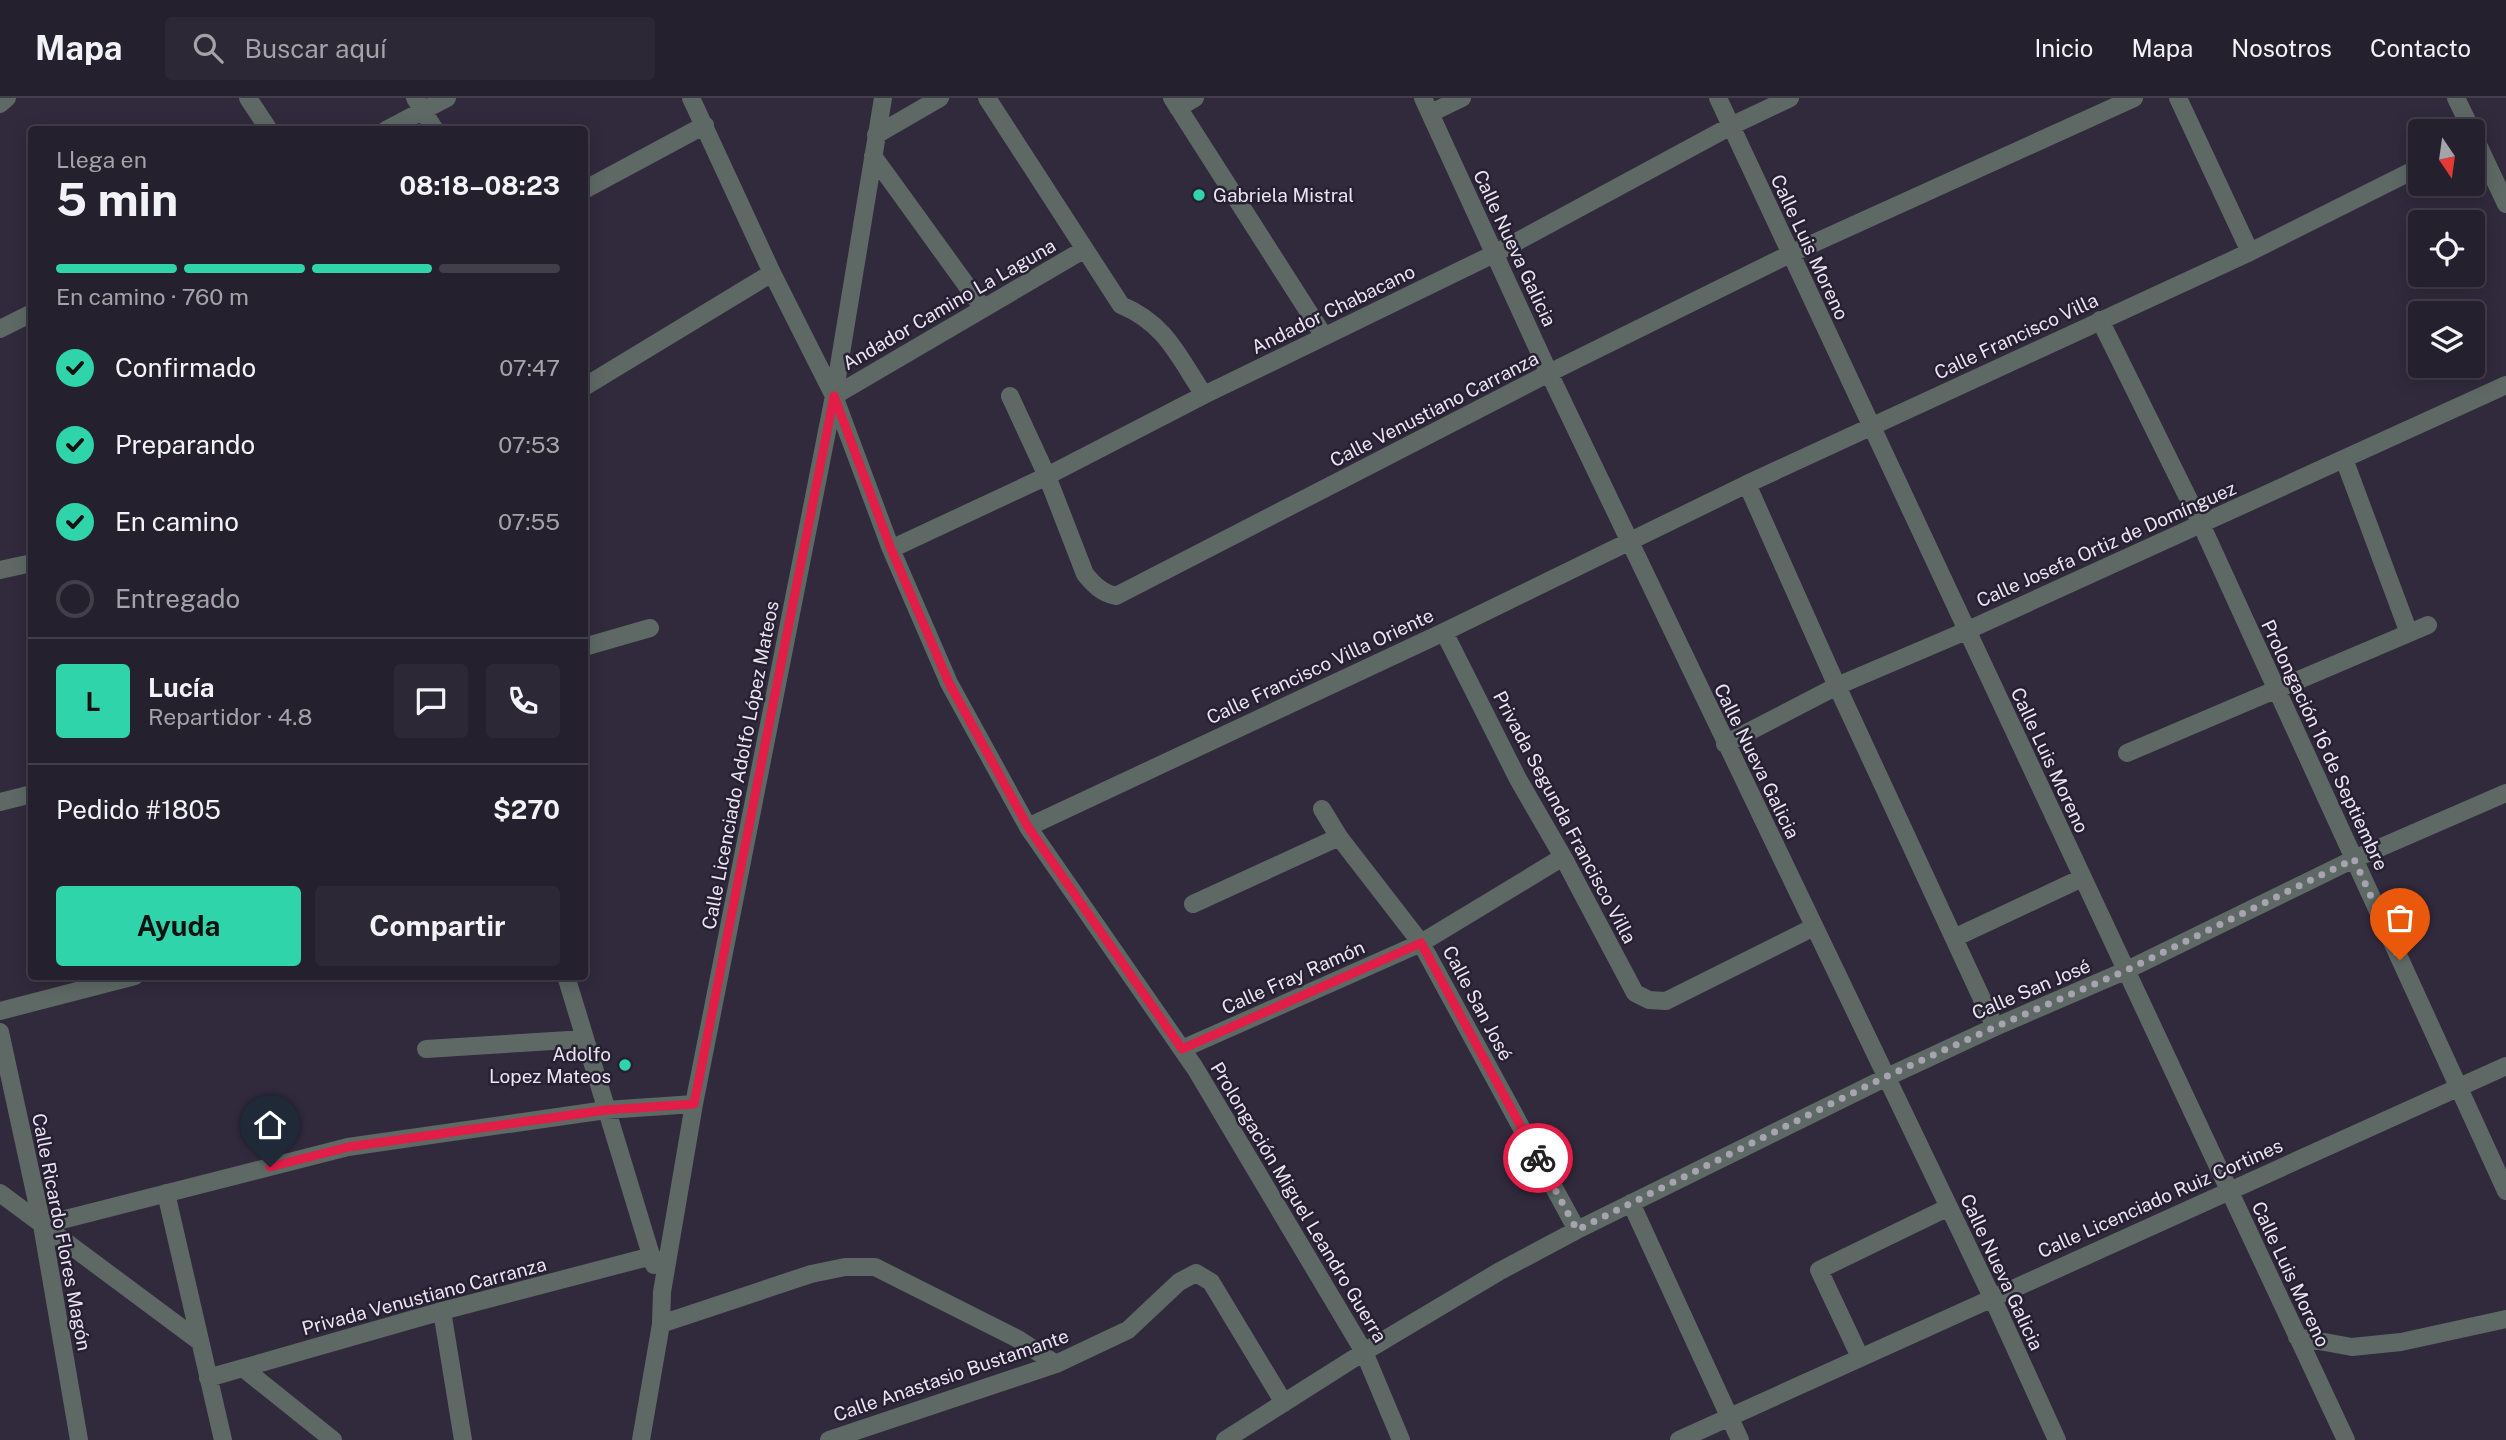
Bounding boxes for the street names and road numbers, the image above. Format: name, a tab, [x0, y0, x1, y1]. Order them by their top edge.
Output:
street label: Calle Nueva Galicia	[1469, 166, 1561, 330]
street label: Calle Luis Moreno	[1767, 171, 1853, 323]
street label: Andador Camino La Laguna	[839, 234, 1059, 374]
street label: Andador Chabacano	[1248, 260, 1418, 358]
street label: Calle Francisco Villa	[1931, 288, 2101, 384]
street label: Calle Venustiano Carranza	[1326, 347, 1542, 471]
street label: Calle Josefa Ortiz de Domínguez	[1973, 477, 2239, 611]
street label: Calle Licenciado Adolfo López Mateos	[697, 599, 783, 931]
street label: Calle Francisco Villa Oriente	[1203, 604, 1437, 728]
street label: Prolongación 16 de Septiembre	[2257, 616, 2393, 874]
street label: Calle Nueva Galicia	[1710, 680, 1804, 842]
street label: Calle Luis Moreno	[2007, 684, 2093, 836]
street label: Privada Segunda Francisco Villa	[1489, 687, 1641, 947]
street label: Calle Fray Ramón	[1218, 936, 1368, 1018]
street label: Calle San José	[1439, 942, 1517, 1064]
street label: Calle San José	[1968, 954, 2094, 1024]
street label: Prolongación Miguel Leandro Guerra	[1206, 1058, 1392, 1346]
street label: Calle Ricardo Flores Magón	[28, 1111, 96, 1353]
street label: Calle Licenciado Ruiz Cortines	[2034, 1134, 2286, 1262]
street label: Calle Nueva Galicia	[1956, 1190, 2048, 1354]
street label: Calle Luis Moreno	[2248, 1198, 2334, 1350]
street label: Privada Venustiano Carranza	[299, 1253, 549, 1339]
street label: Calle Anastasio Bustamante	[830, 1324, 1072, 1426]

